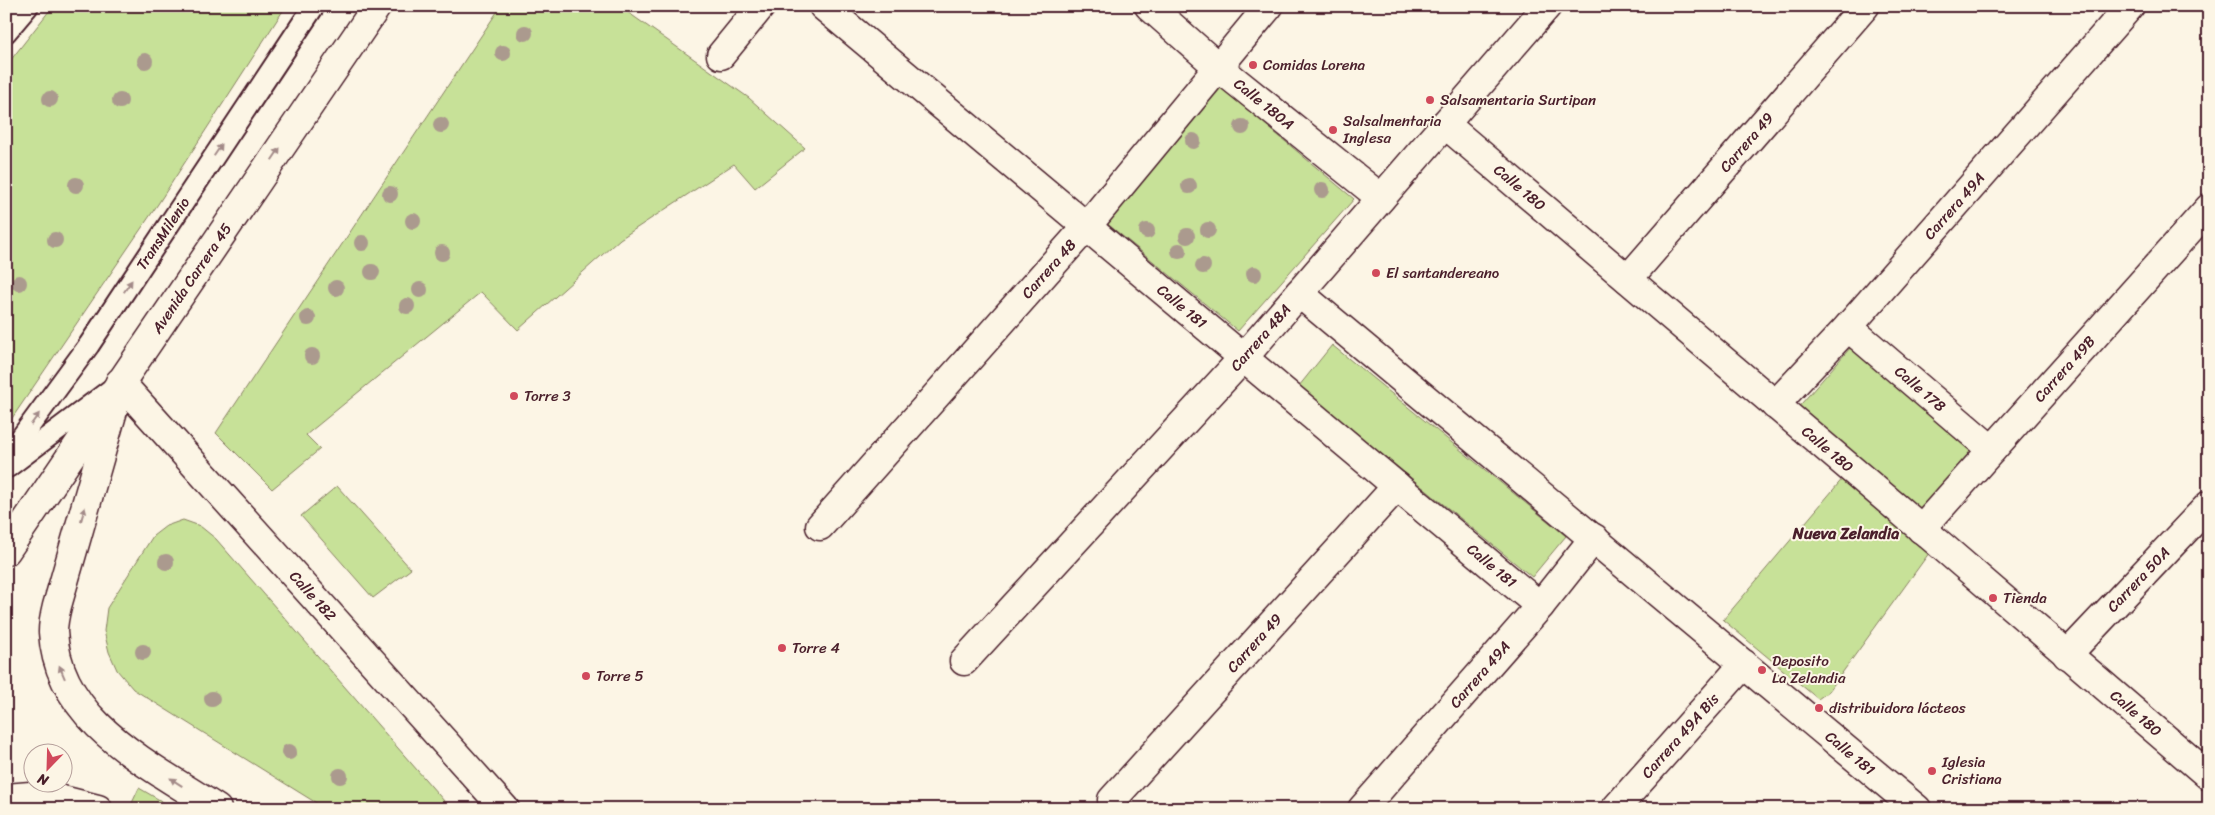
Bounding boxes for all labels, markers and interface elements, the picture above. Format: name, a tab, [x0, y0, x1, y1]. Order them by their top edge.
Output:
place label: Comidas Lorena	[1263, 52, 1366, 78]
marker: Comidas Lorena	[1247, 59, 1259, 71]
street label: Calle 180A	[1228, 71, 1300, 137]
place label: Salsamentaria Surtipan	[1440, 87, 1596, 113]
marker: Salsamentaria Surtipan	[1424, 94, 1436, 106]
street label: Carrera 49	[1713, 106, 1780, 178]
place label: Salsalmentaria Inglesa	[1342, 108, 1442, 151]
marker: Salsalmentaria Inglesa	[1327, 124, 1339, 136]
one-way arrow	[213, 144, 223, 157]
one-way arrow	[271, 147, 281, 161]
street label: Calle 180	[1488, 157, 1552, 217]
street label: Carrera 49A	[1917, 166, 1992, 246]
street label: TransMilenio	[129, 191, 197, 275]
street label: Avenida Carrera 45	[144, 217, 239, 340]
street label: Carrera 48	[1015, 233, 1083, 305]
place label: El santandereano	[1386, 260, 1500, 286]
marker: El santandereano	[1370, 267, 1382, 279]
street label: Calle 181	[1151, 277, 1213, 335]
one-way arrow	[123, 279, 133, 292]
street label: Carrera 48A	[1224, 298, 1298, 377]
street label: Carrera 49B	[2027, 329, 2102, 408]
street label: Calle 178	[1889, 359, 1952, 418]
place label: Torre 3	[524, 383, 571, 409]
marker: Torre 3	[508, 390, 520, 402]
one-way arrow	[30, 412, 40, 426]
street label: Calle 180	[1796, 419, 1860, 479]
one-way arrow	[79, 507, 87, 522]
district label: Nueva Zelandia	[1792, 519, 1899, 548]
street label: Calle 181	[1461, 537, 1523, 595]
street label: Carrera 50A	[2101, 540, 2176, 619]
street label: Calle 182	[283, 564, 343, 628]
place label: Tienda	[2003, 585, 2047, 611]
marker: Tienda	[1987, 592, 1999, 604]
street label: Carrera 49	[1220, 607, 1289, 679]
place label: Torre 4	[792, 635, 840, 661]
street label: Carrera 49A	[1443, 635, 1517, 714]
marker: Torre 4	[776, 642, 788, 654]
place label: Deposito La Zelandia	[1772, 648, 1846, 691]
place label: Torre 5	[596, 663, 644, 689]
marker: Deposito La Zelandia	[1756, 664, 1768, 676]
one-way arrow	[58, 665, 66, 679]
marker: Torre 5	[580, 670, 592, 682]
street label: Calle 180	[2104, 683, 2168, 743]
street label: Carrera 49A Bis	[1635, 687, 1726, 785]
place label: distribuidora lácteos	[1829, 695, 1966, 721]
marker: distribuidora lácteos	[1813, 702, 1825, 714]
street label: Calle 181	[1819, 724, 1881, 782]
north arrow	[22, 742, 72, 792]
place label: Iglesia Cristiana	[1941, 749, 2002, 792]
marker: Iglesia Cristiana	[1926, 765, 1938, 777]
text: N	[33, 766, 53, 793]
one-way arrow	[170, 777, 183, 787]

